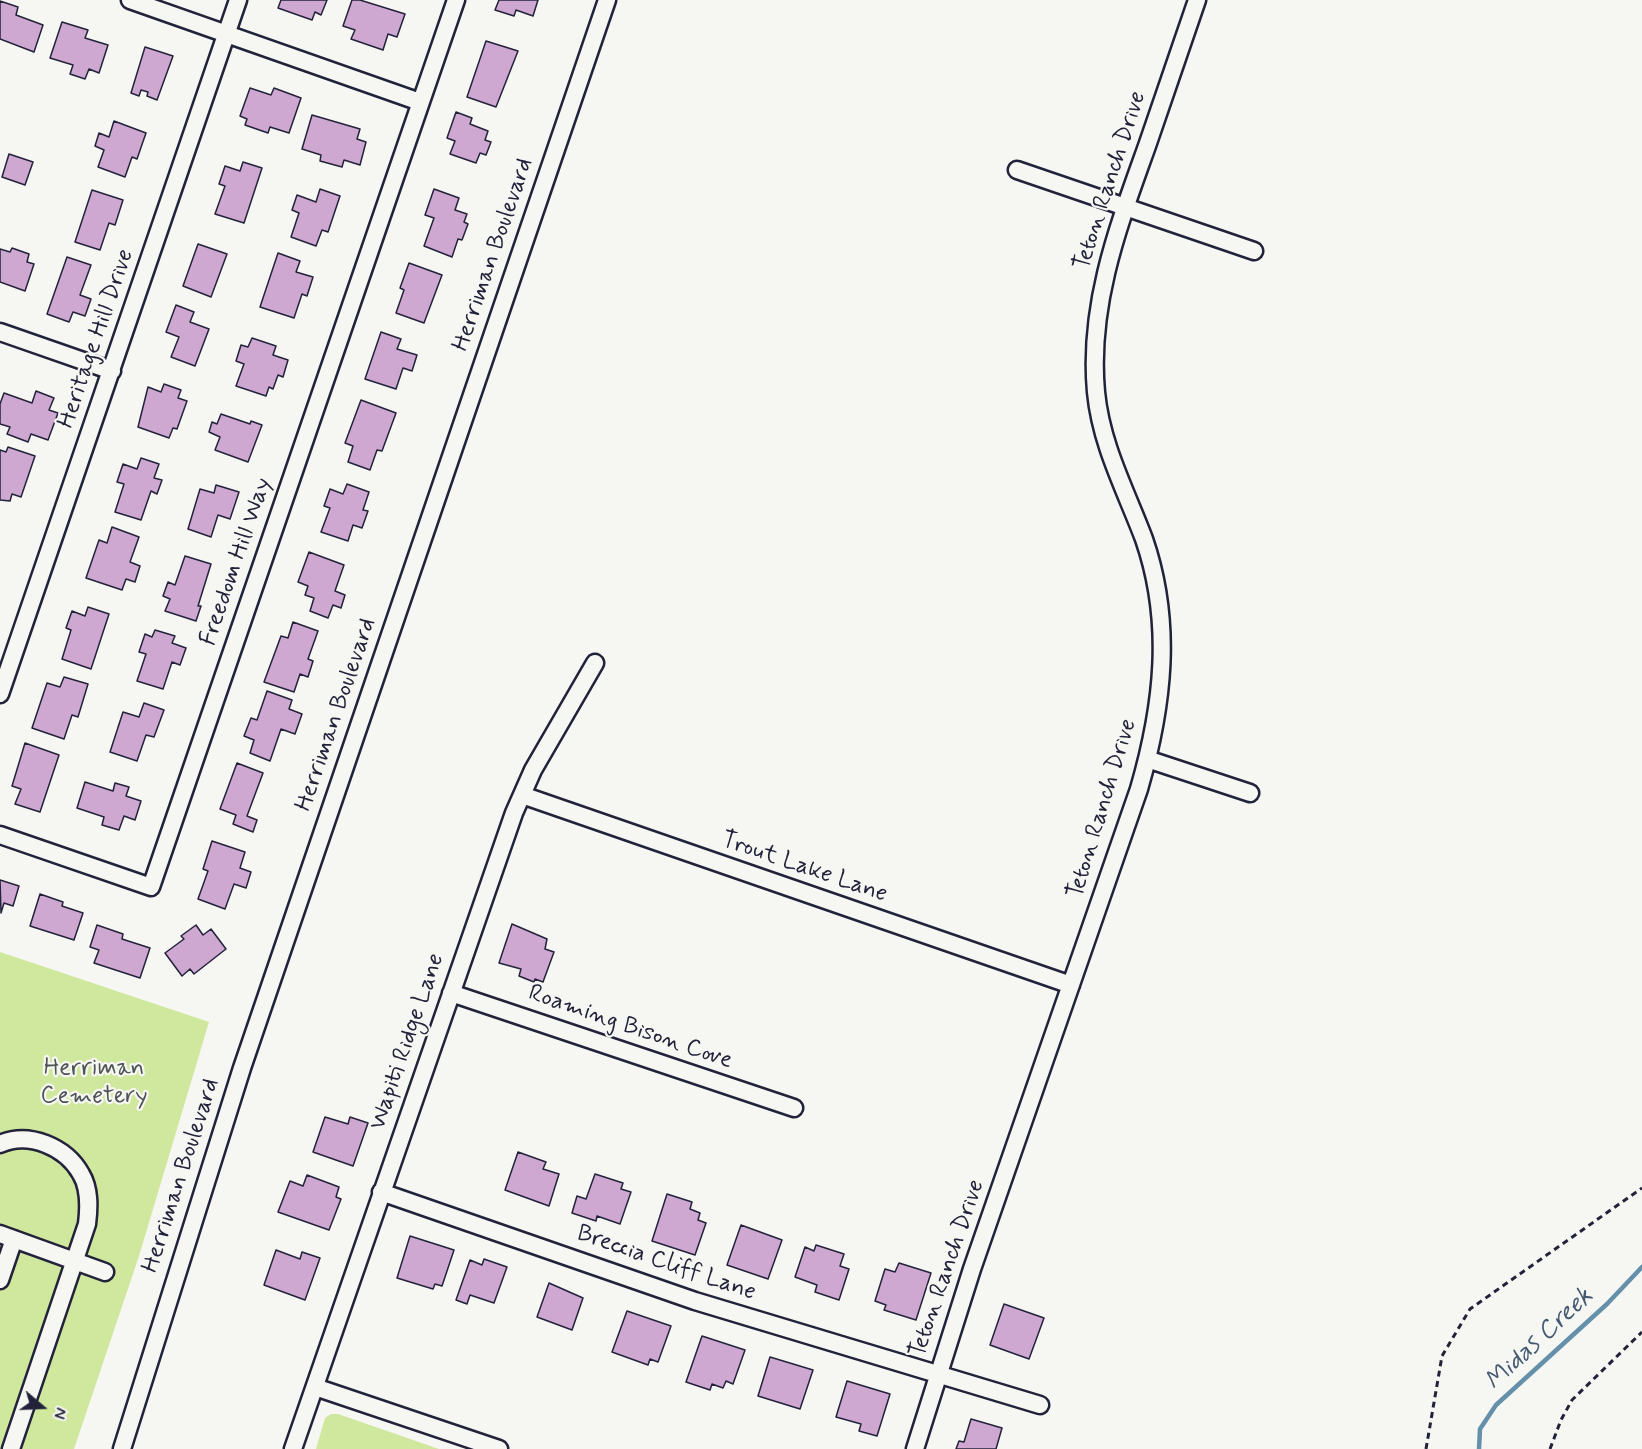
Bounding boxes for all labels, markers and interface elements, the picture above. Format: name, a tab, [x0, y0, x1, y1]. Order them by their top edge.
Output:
street label: Teton Ranch Drive	[1069, 88, 1153, 274]
street label: Herriman Boulevard	[447, 155, 541, 355]
street label: Heritage Hill Drive	[53, 246, 141, 432]
street label: Freedom Hill Way	[195, 474, 279, 650]
street label: Herriman Boulevard	[290, 615, 384, 815]
street label: Teton Ranch Drive	[1062, 716, 1144, 902]
street label: Trout Lake Lane	[717, 826, 891, 910]
street label: Wapiti Ridge Lane	[364, 950, 452, 1134]
street label: Roaming Bison Cove	[524, 980, 736, 1076]
park label: Herriman Cemetery	[40, 1055, 148, 1111]
street label: Herriman Boulevard	[137, 1075, 227, 1277]
street label: Teton Ranch Drive	[904, 1176, 992, 1362]
street label: Breccia Cliff Lane	[573, 1220, 759, 1308]
water label: Midas Creek	[1479, 1282, 1601, 1398]
north arrow	[12, 1377, 72, 1437]
text: N	[48, 1405, 71, 1421]

